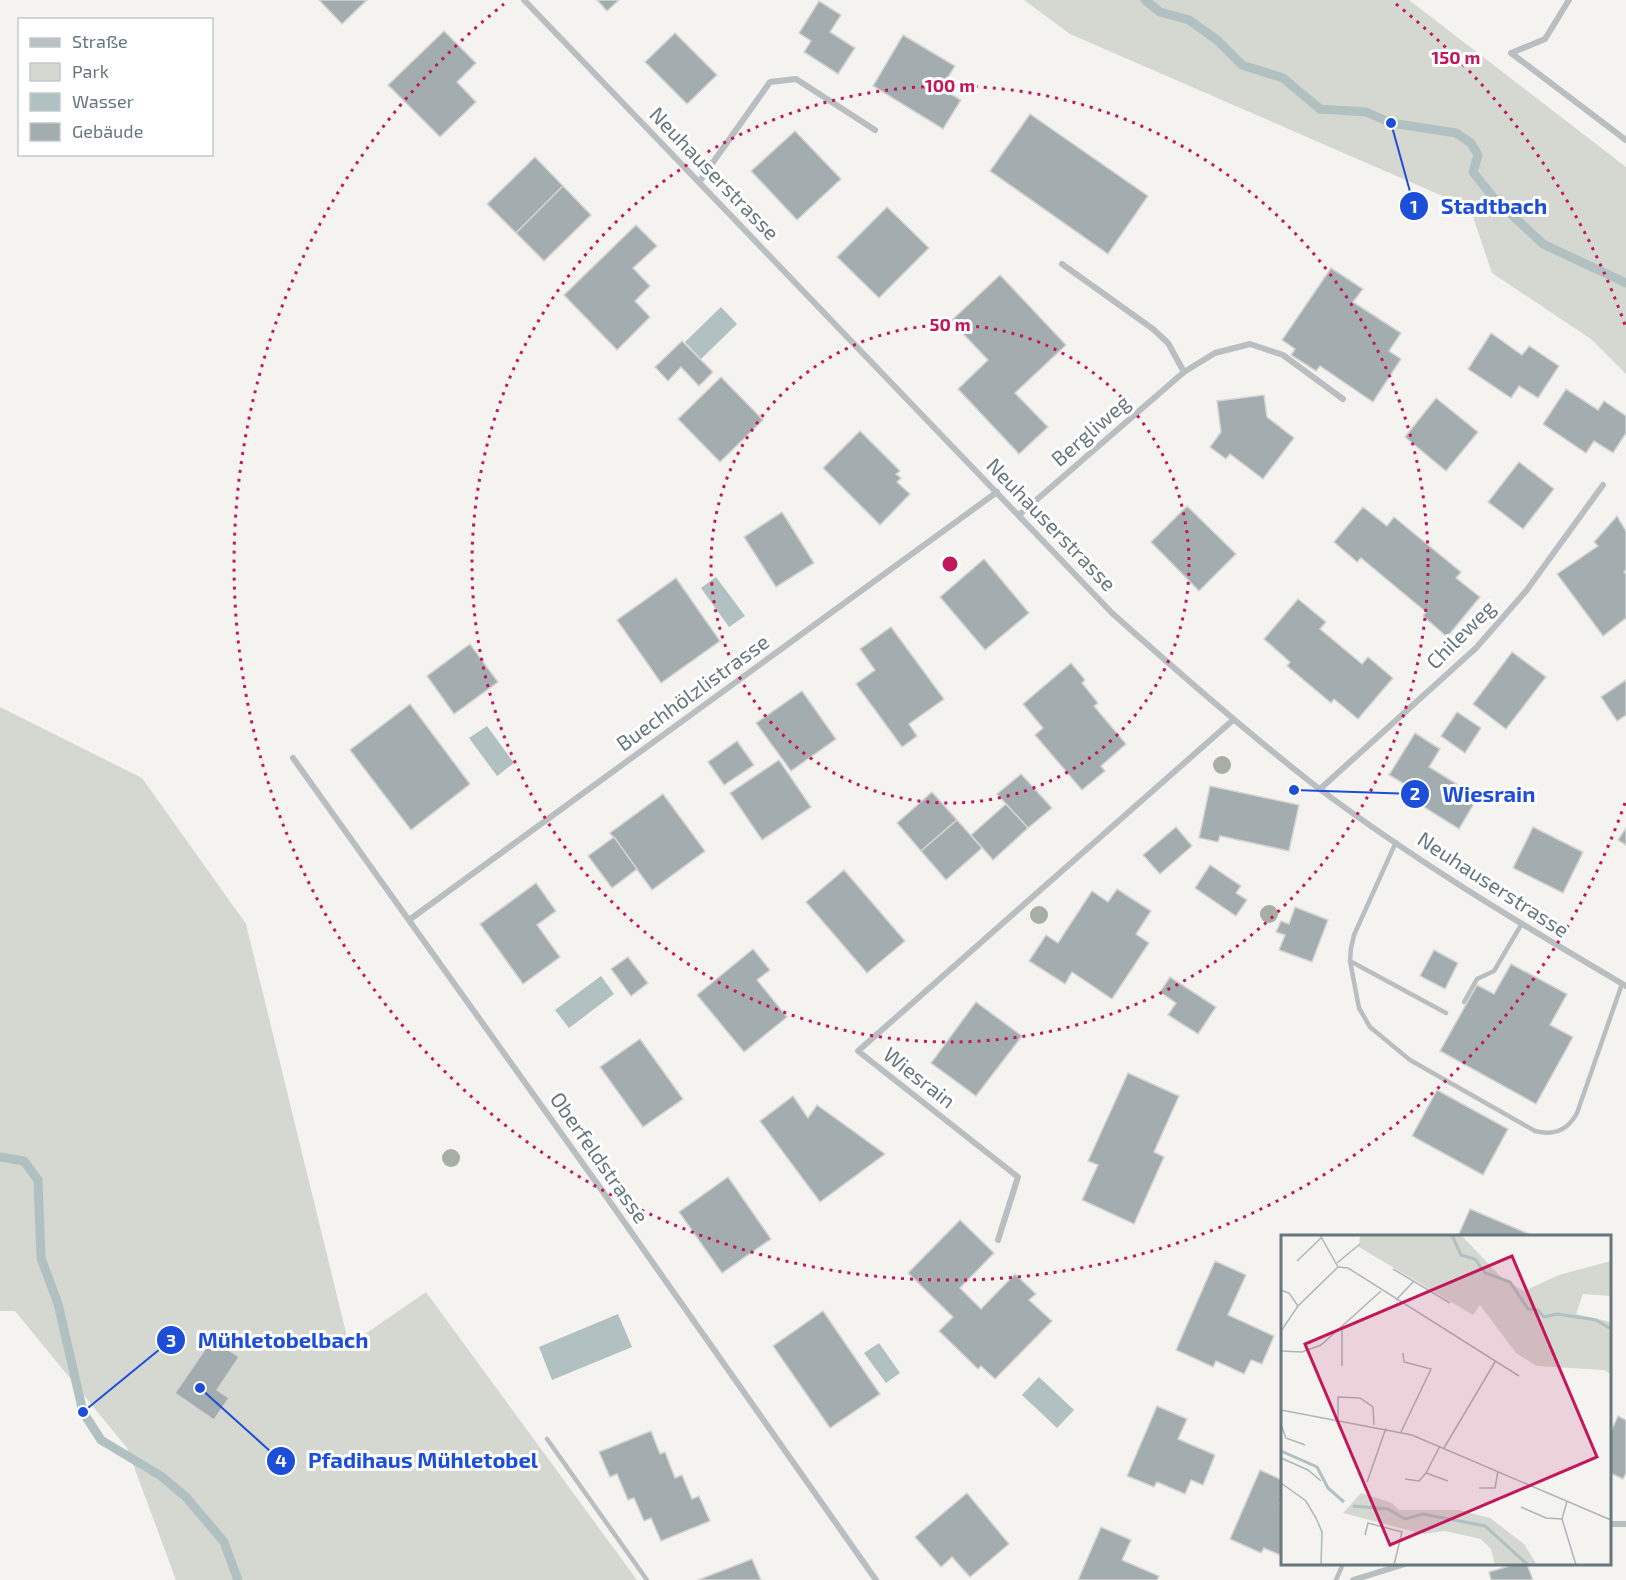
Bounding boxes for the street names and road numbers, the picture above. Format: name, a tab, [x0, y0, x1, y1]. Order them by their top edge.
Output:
street label: Neuhauserstrasse	[645, 101, 785, 245]
street label: Bergliweg	[1046, 389, 1135, 471]
street label: Neuhauserstrasse	[982, 452, 1122, 596]
street label: Chileweg	[1420, 594, 1500, 674]
street label: Buechhölzlistrasse	[611, 628, 773, 756]
street label: Neuhauserstrasse	[1413, 826, 1574, 942]
street label: Wiesrain	[879, 1041, 961, 1113]
street label: Oberfeldstrasse	[546, 1087, 655, 1228]

